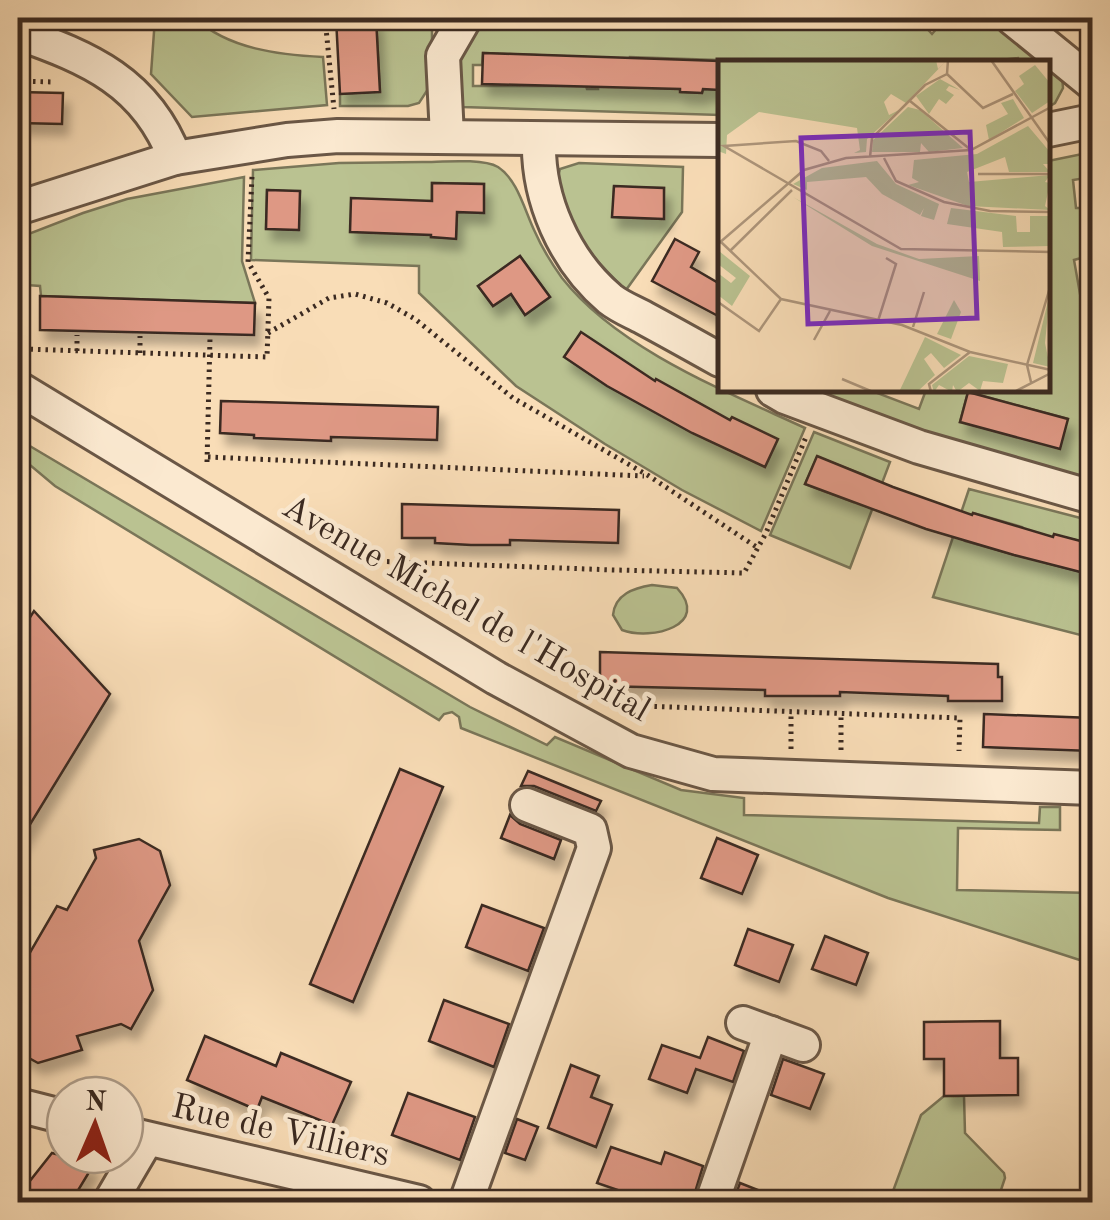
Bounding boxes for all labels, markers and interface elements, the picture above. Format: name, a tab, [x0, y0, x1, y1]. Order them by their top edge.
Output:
inset map	[718, 60, 1050, 392]
street label: Avenue Michel de l'Hospital	[276, 489, 656, 729]
north arrow	[45, 1075, 145, 1175]
text: N	[85, 1089, 108, 1117]
street label: Rue de Villiers	[168, 1089, 393, 1174]

